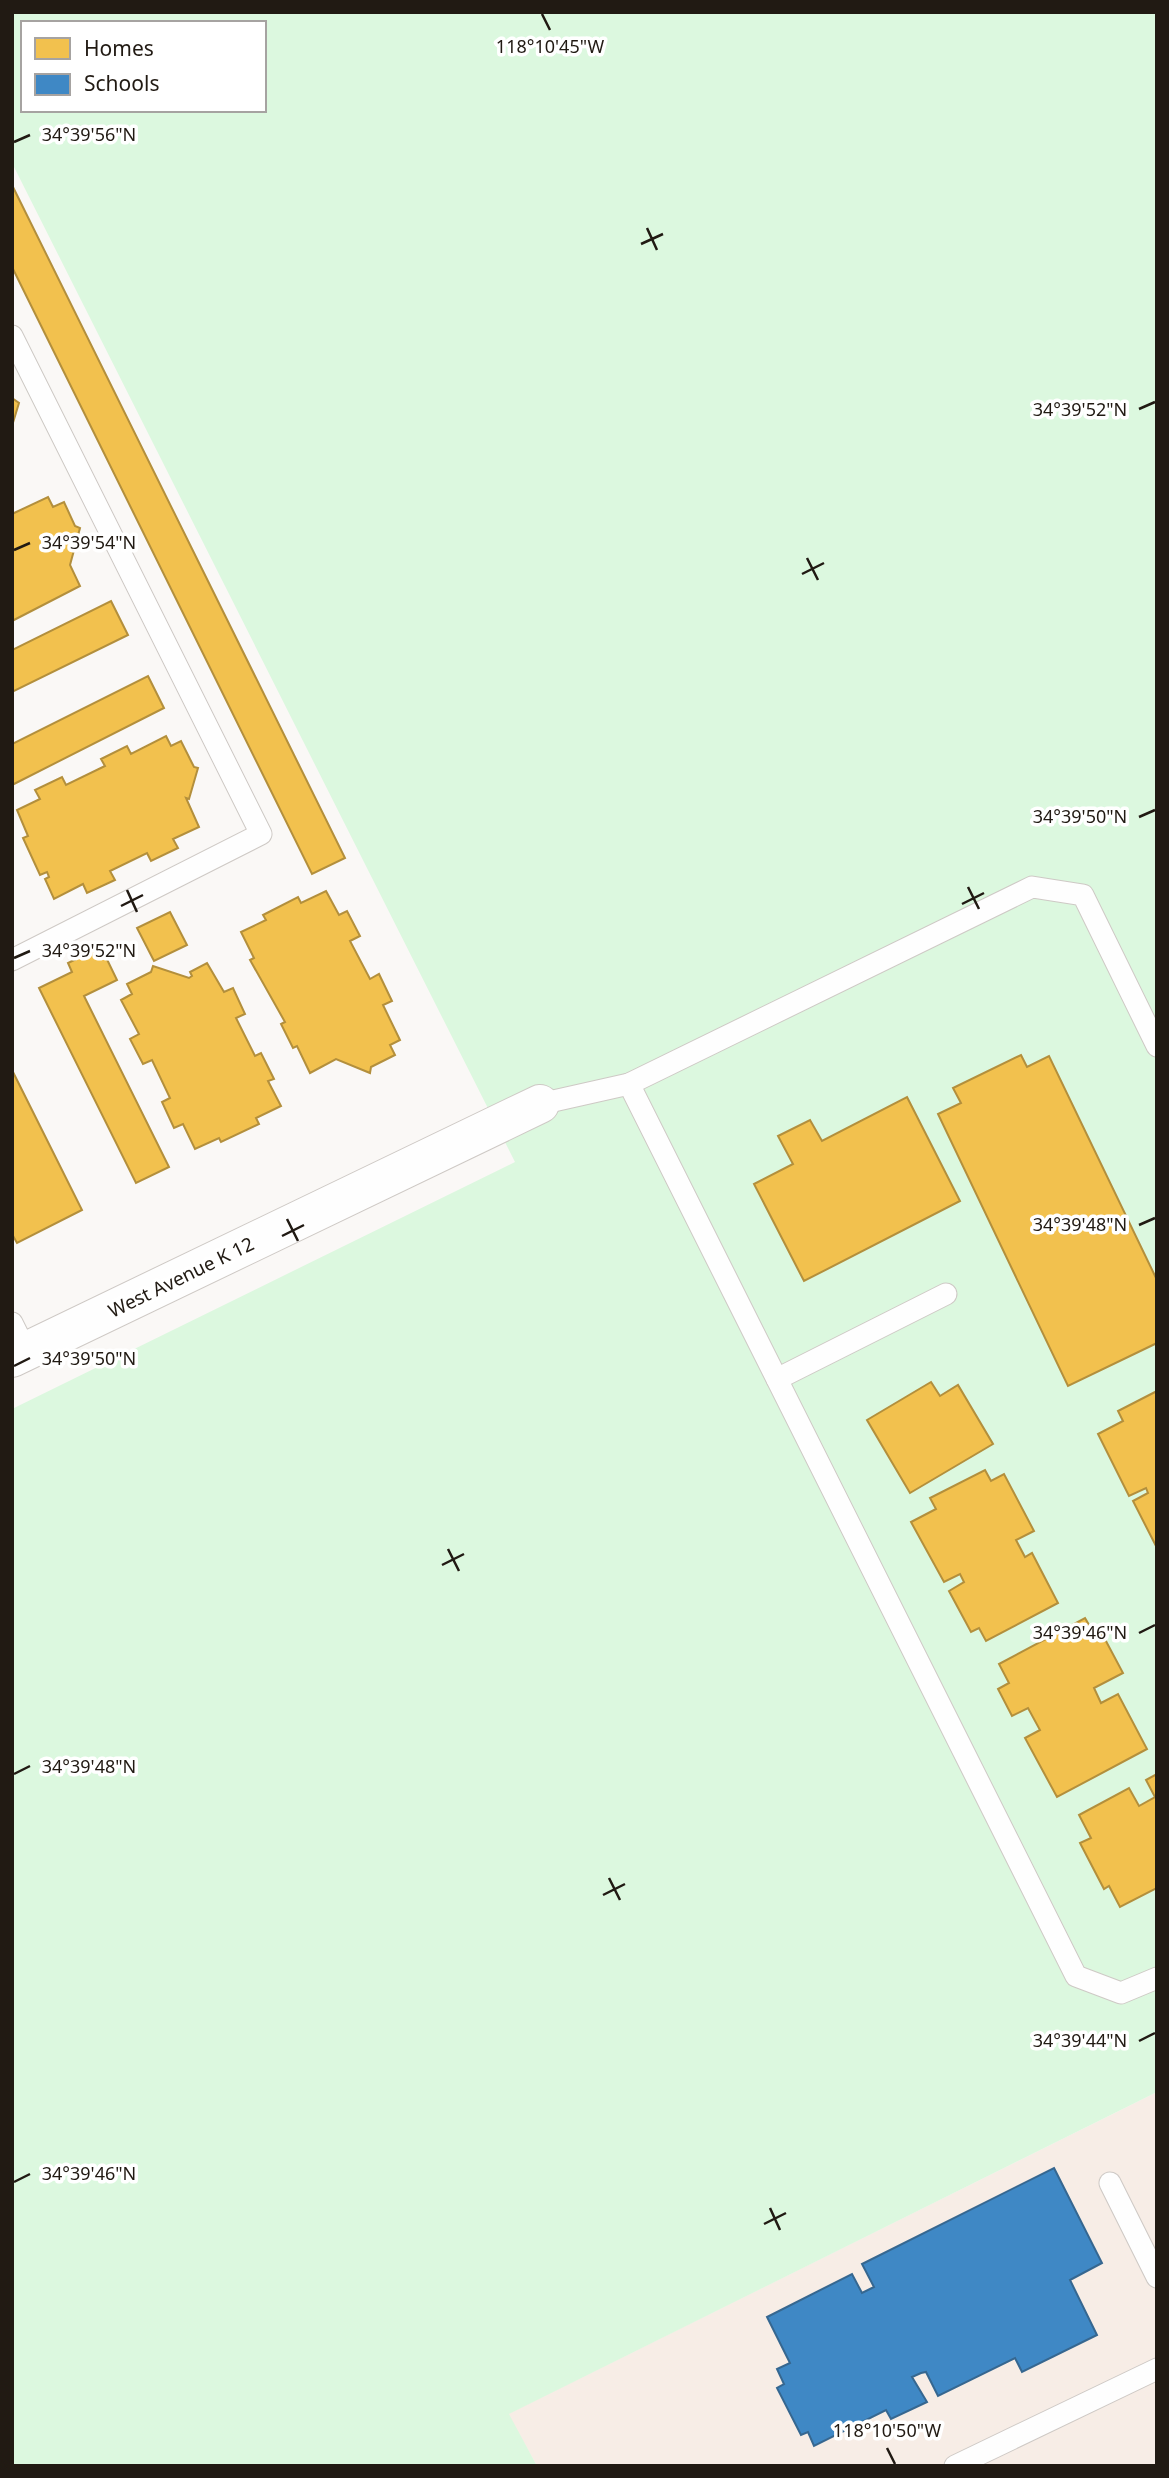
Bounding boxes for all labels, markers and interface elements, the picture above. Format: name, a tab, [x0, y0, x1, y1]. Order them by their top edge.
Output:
legend	[21, 21, 266, 112]
text: Homes	[84, 34, 154, 62]
text: 118°10'45"W	[496, 34, 604, 58]
text: Schools	[84, 69, 159, 97]
text: 34°39'56"N	[42, 122, 136, 146]
text: 34°39'52"N	[1033, 397, 1127, 421]
text: 34°39'54"N	[42, 530, 136, 554]
text: 34°39'50"N	[1033, 804, 1127, 828]
text: 34°39'52"N	[42, 938, 136, 962]
text: 34°39'48"N	[1033, 1212, 1127, 1236]
street label: West Avenue K 12	[104, 1230, 258, 1324]
text: 34°39'50"N	[42, 1346, 136, 1370]
text: 34°39'46"N	[1033, 1620, 1127, 1644]
text: 34°39'48"N	[42, 1754, 136, 1778]
text: 34°39'44"N	[1033, 2028, 1127, 2052]
text: 34°39'46"N	[42, 2161, 136, 2185]
text: 118°10'50"W	[833, 2418, 941, 2442]

